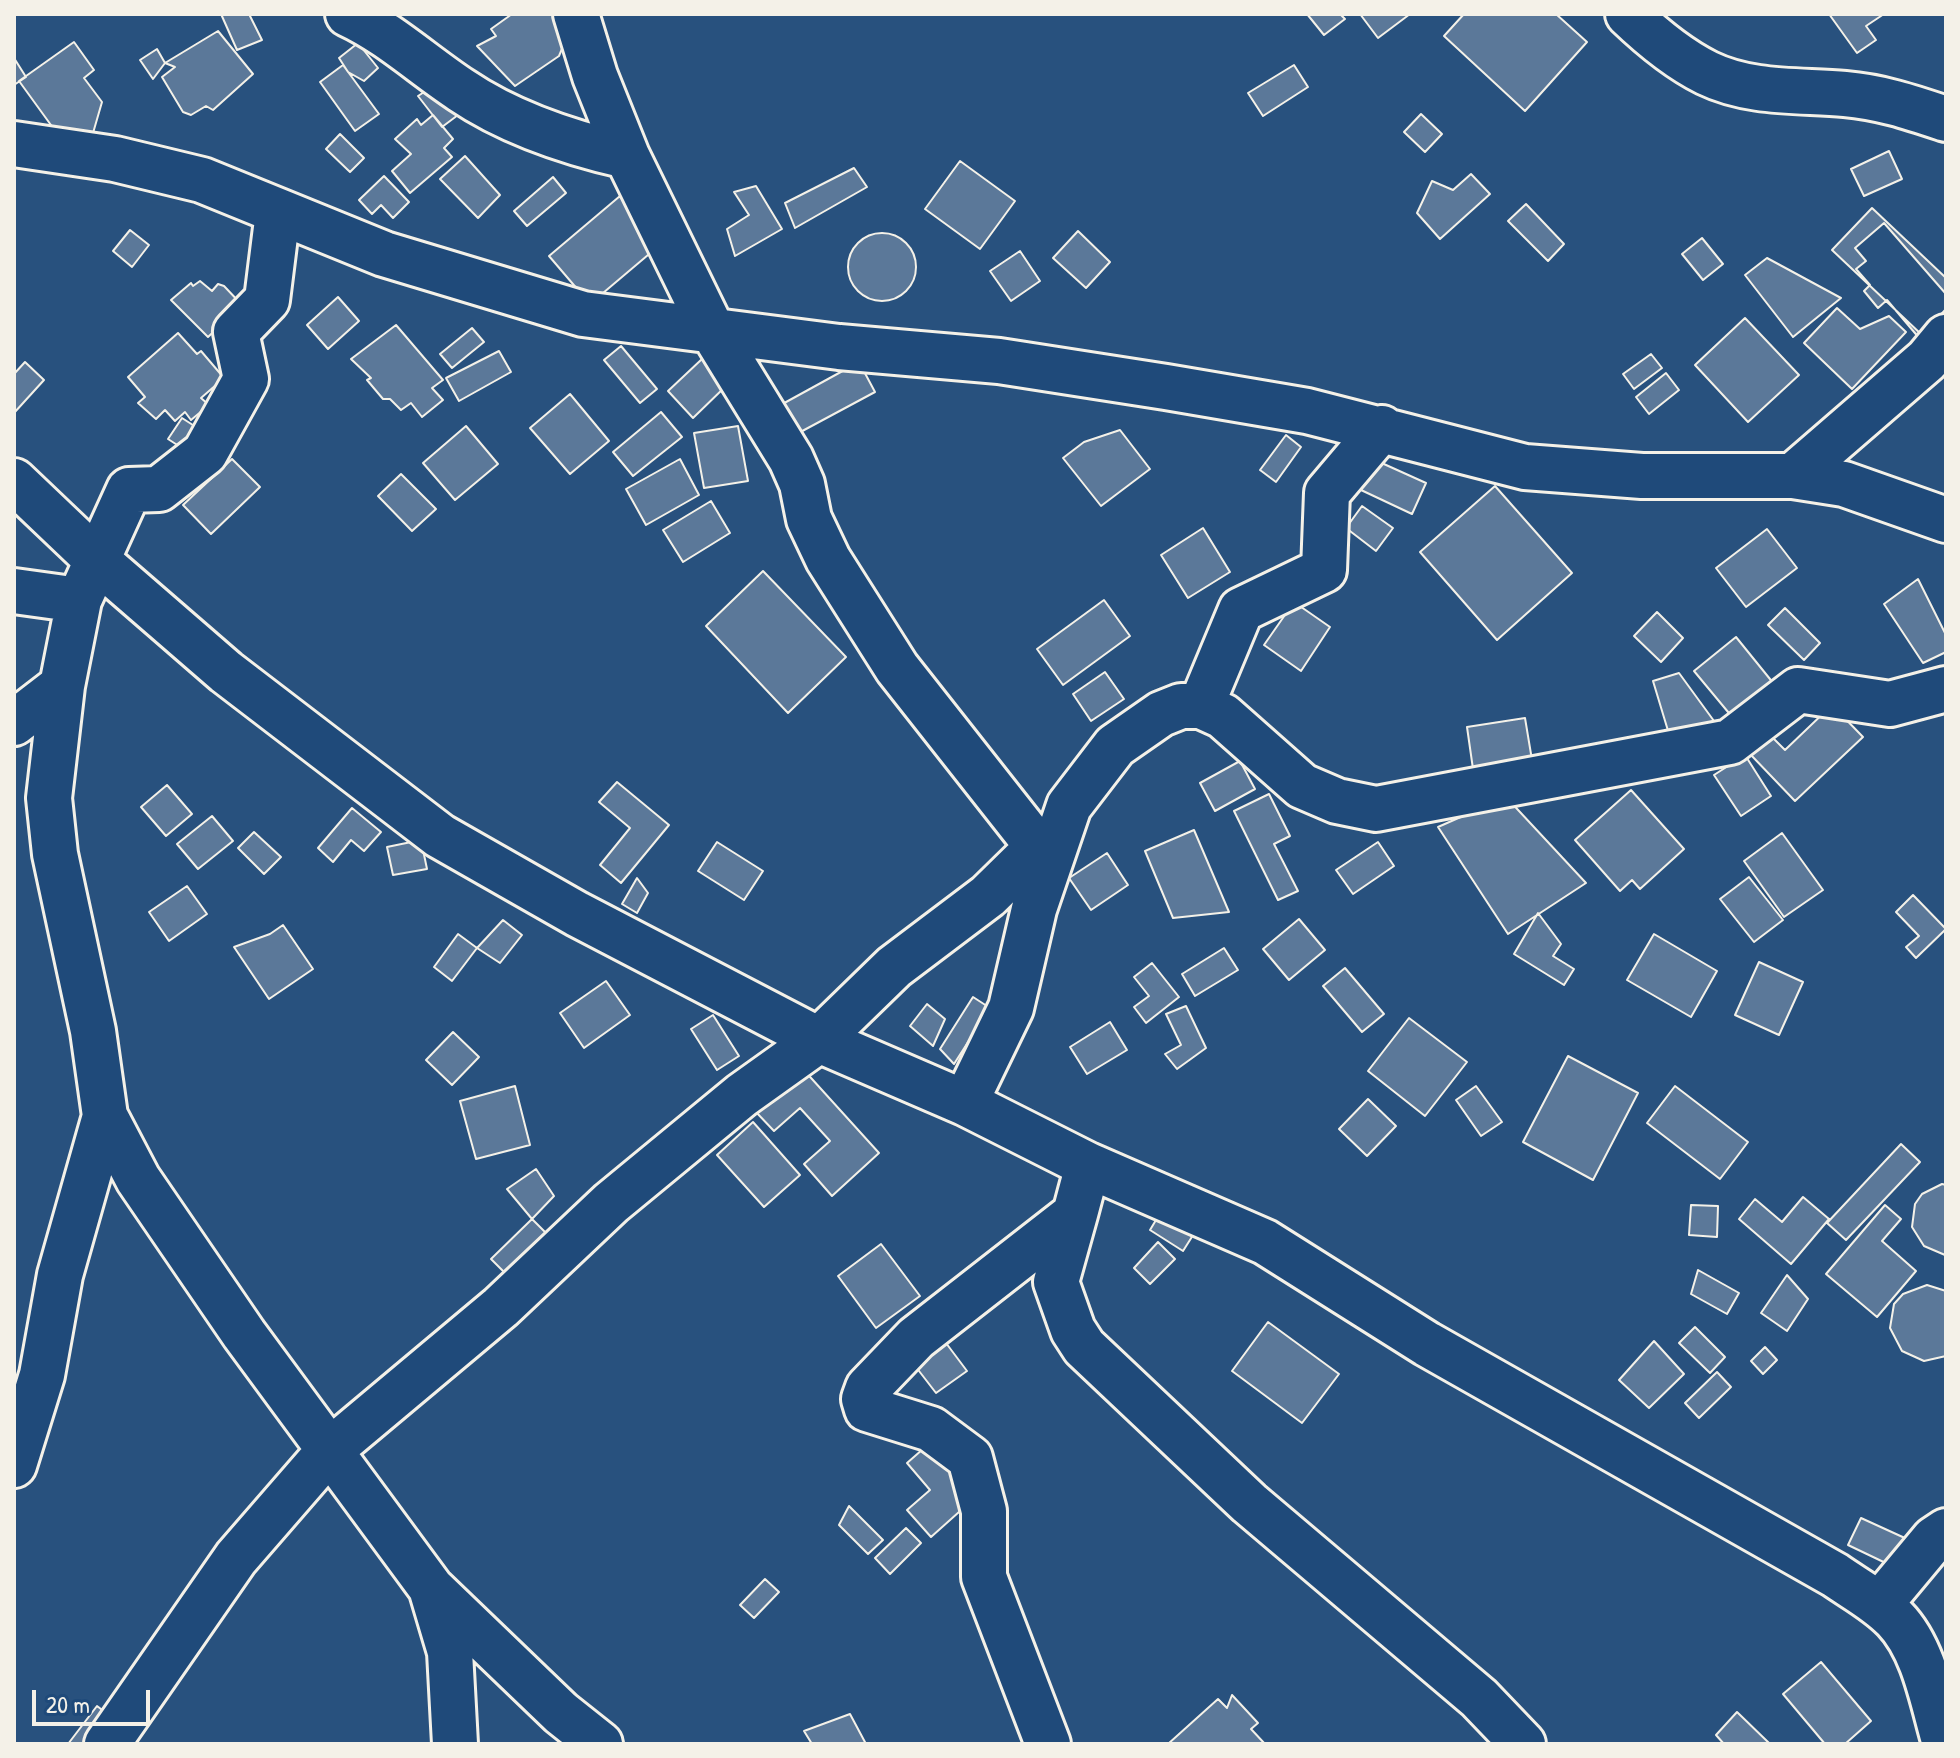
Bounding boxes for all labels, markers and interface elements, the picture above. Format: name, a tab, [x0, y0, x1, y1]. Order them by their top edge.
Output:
scale bar	[36, 1674, 154, 1724]
text: 20 m	[46, 1688, 90, 1720]

